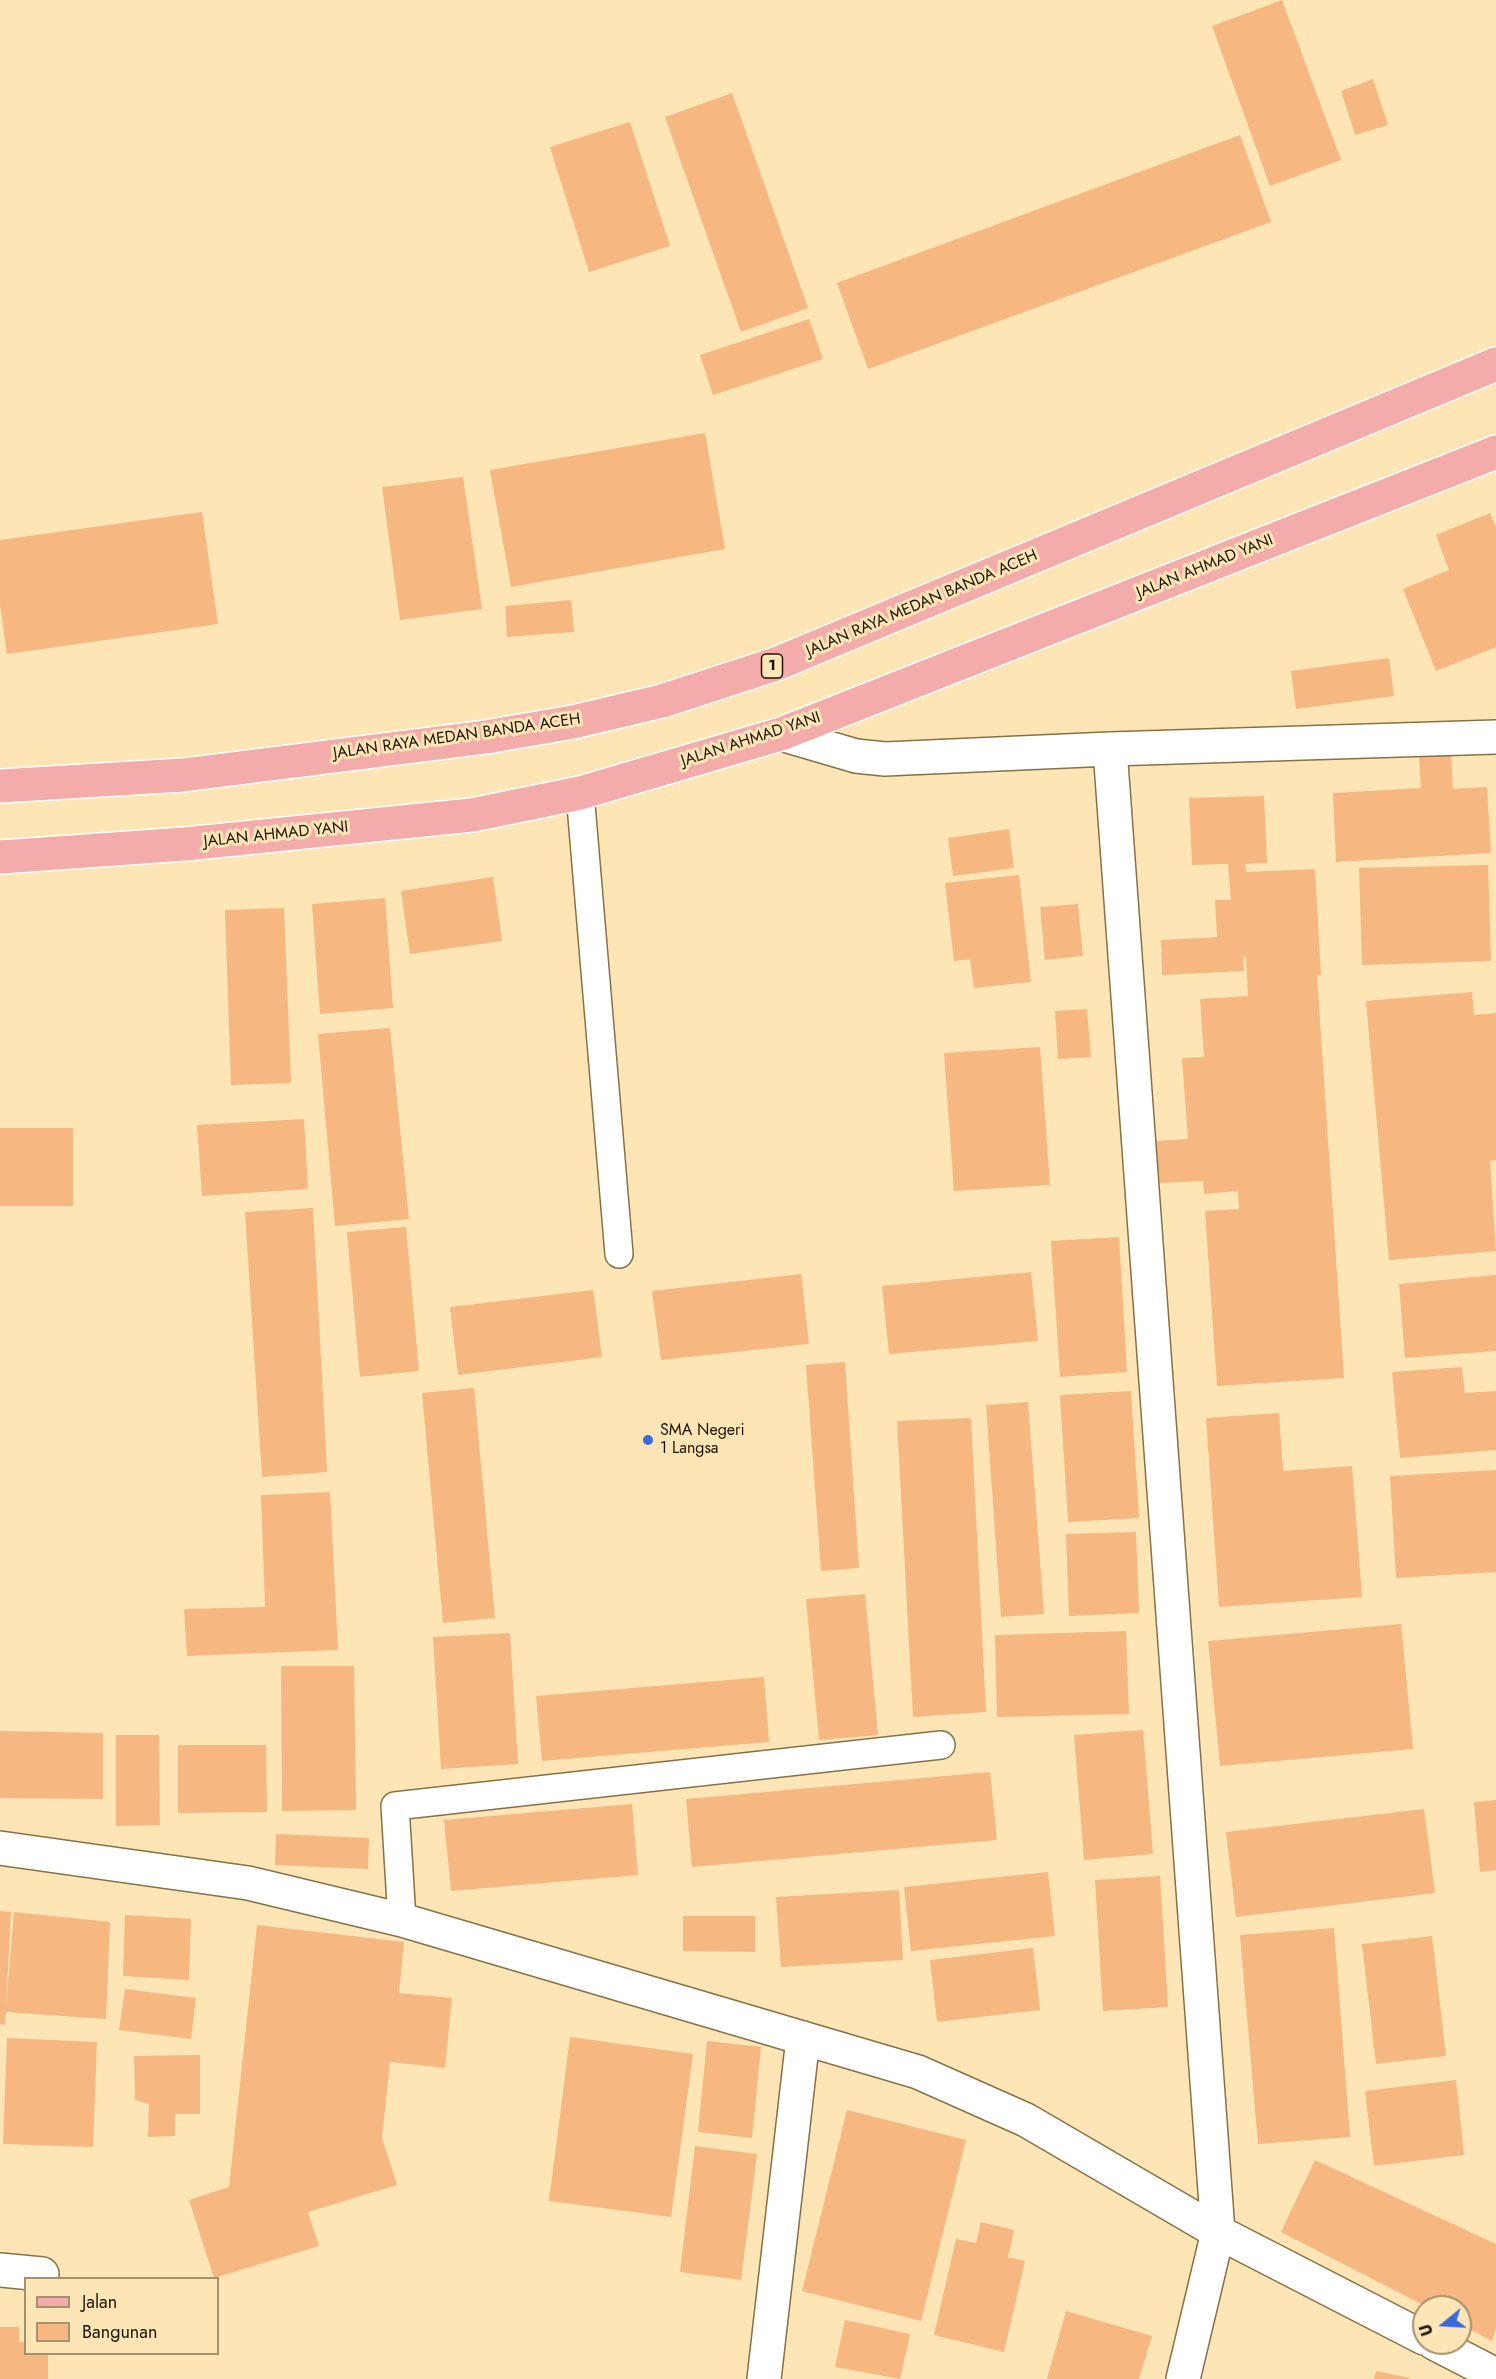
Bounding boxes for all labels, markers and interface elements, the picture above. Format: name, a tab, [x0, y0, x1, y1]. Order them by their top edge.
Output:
street label: JALAN AHMAD YANI	[1134, 531, 1276, 603]
street label: JALAN RAYA MEDAN BANDA ACEH	[803, 546, 1041, 662]
road number: 1	[762, 654, 782, 678]
street label: JALAN AHMAD YANI	[679, 708, 823, 772]
street label: JALAN RAYA MEDAN BANDA ACEH	[332, 710, 582, 764]
street label: JALAN AHMAD YANI	[203, 818, 349, 852]
place label: SMA Negeri 1 Langsa	[660, 1421, 745, 1459]
marker: SMA Negeri 1 Langsa	[641, 1433, 655, 1447]
legend	[24, 2277, 219, 2355]
text: Jalan	[82, 2289, 117, 2315]
north arrow	[1412, 2295, 1472, 2355]
text: Bangunan	[82, 2319, 157, 2345]
text: U	[1414, 2321, 1439, 2339]

